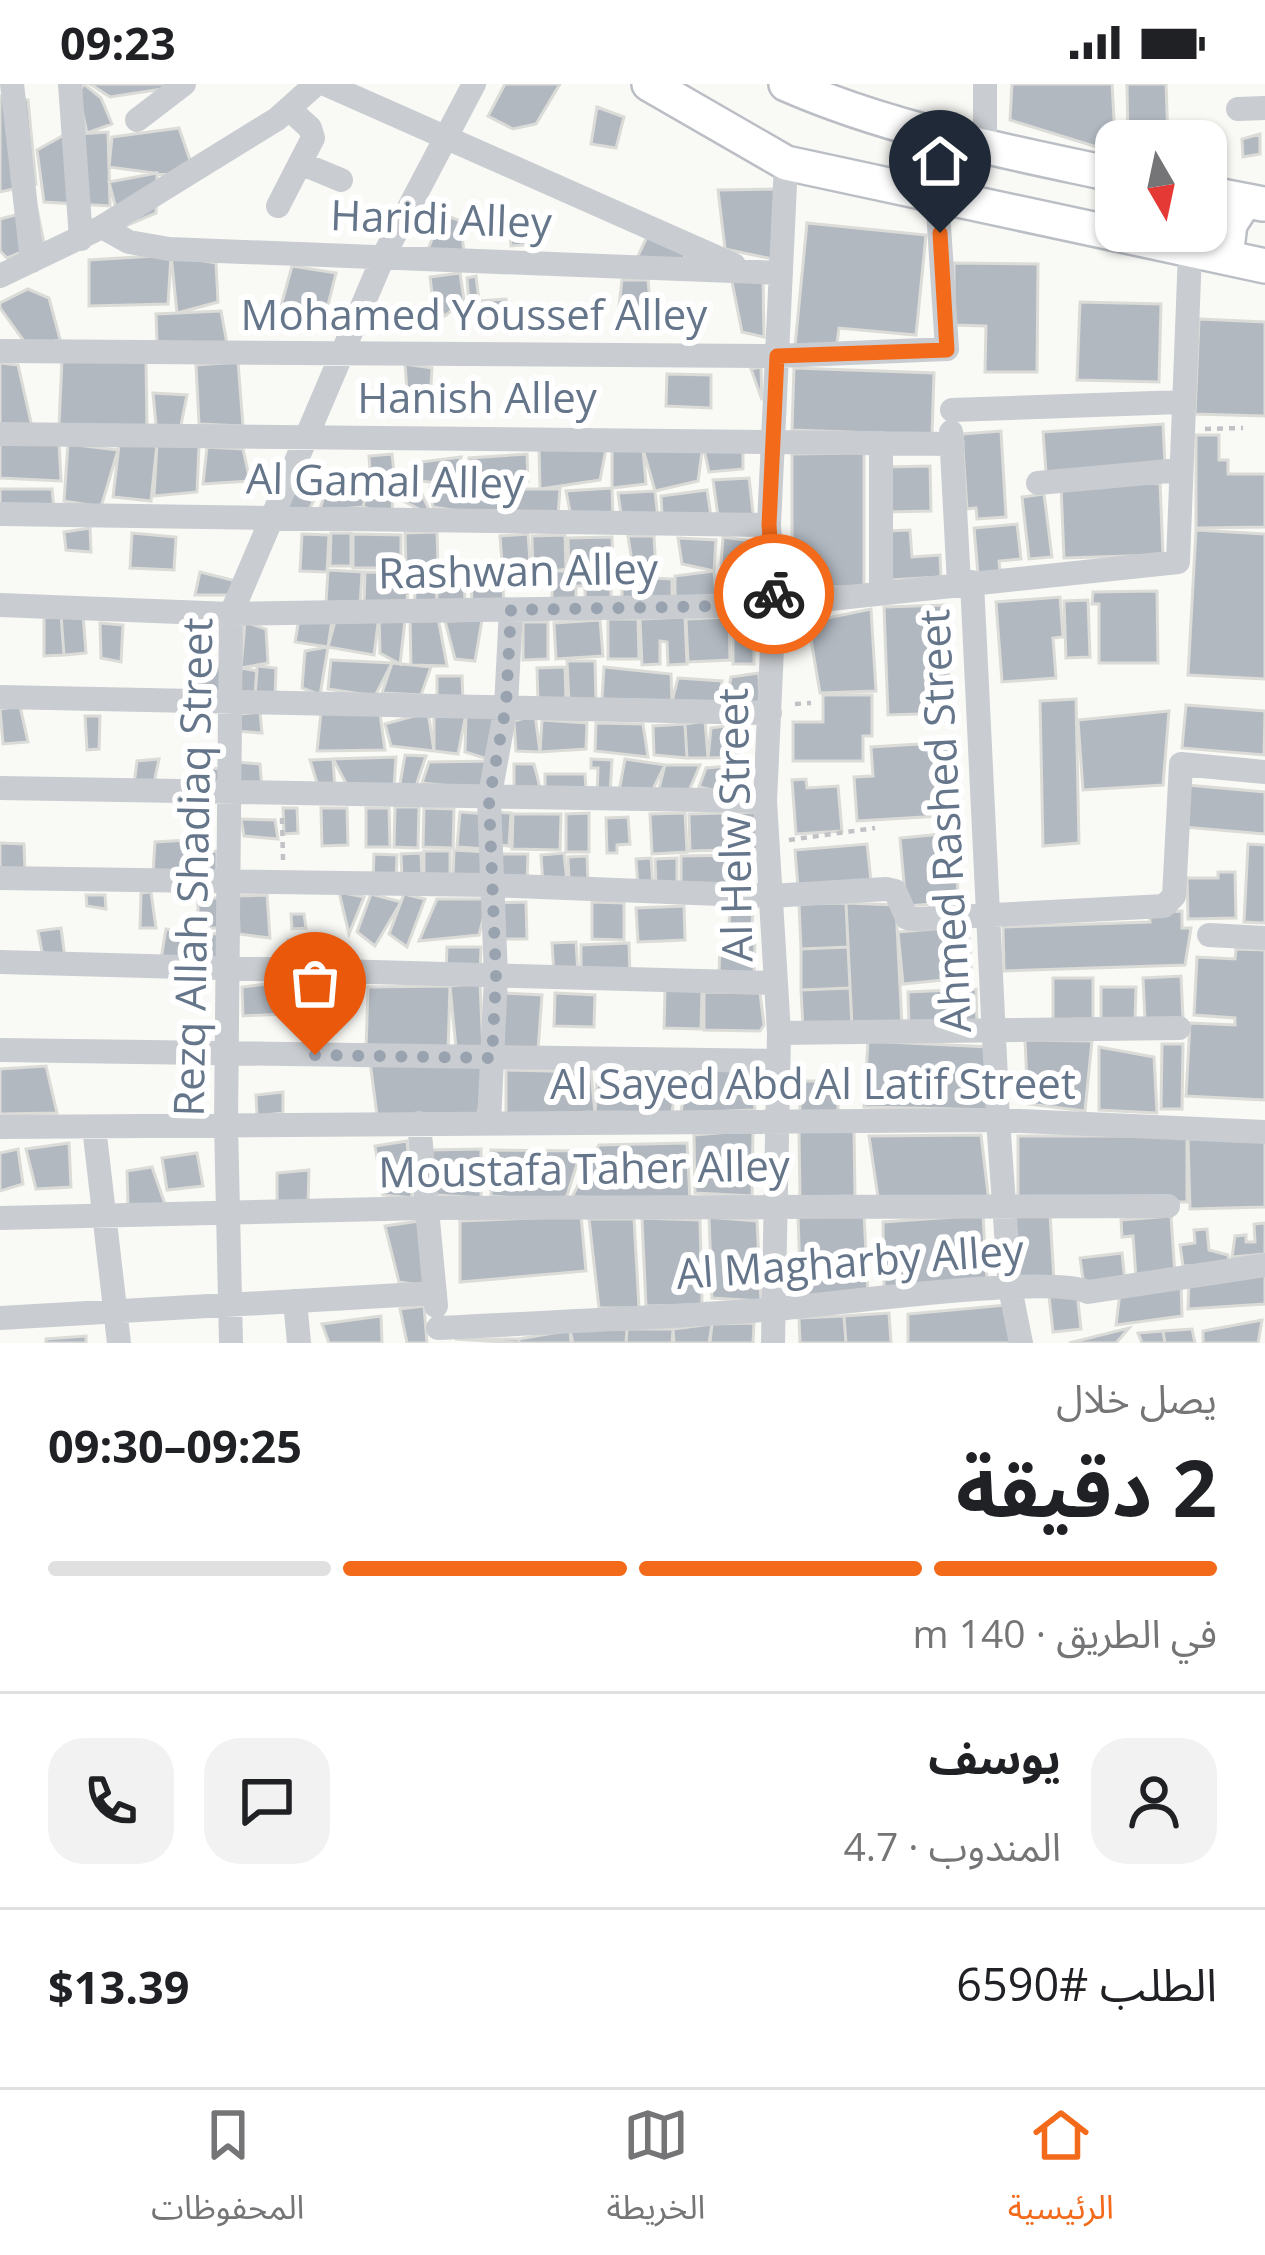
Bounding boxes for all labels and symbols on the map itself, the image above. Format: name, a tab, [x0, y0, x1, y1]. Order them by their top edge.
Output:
pin	[889, 110, 991, 233]
north arrow	[1095, 120, 1227, 252]
street label: Haridi Alley	[329, 185, 554, 250]
street label: Mohamed Youssef Alley	[241, 285, 708, 342]
street label: Hanish Alley	[357, 368, 598, 425]
street label: Al Gamal Alley	[246, 449, 525, 510]
courier	[714, 534, 834, 654]
street label: Rashwan Alley	[378, 539, 659, 600]
street label: Ahmed Rashed Street	[904, 608, 983, 1034]
street label: Rezq Allah Shadiaq Street	[159, 617, 224, 1117]
street label: Al Helw Street	[703, 688, 764, 962]
pin	[264, 932, 366, 1055]
street label: Al Sayed Abd Al Latif Street	[550, 1054, 1076, 1111]
street label: Moustafa Taher Alley	[378, 1135, 791, 1200]
street label: Al Magharby Alley	[674, 1220, 1027, 1301]

